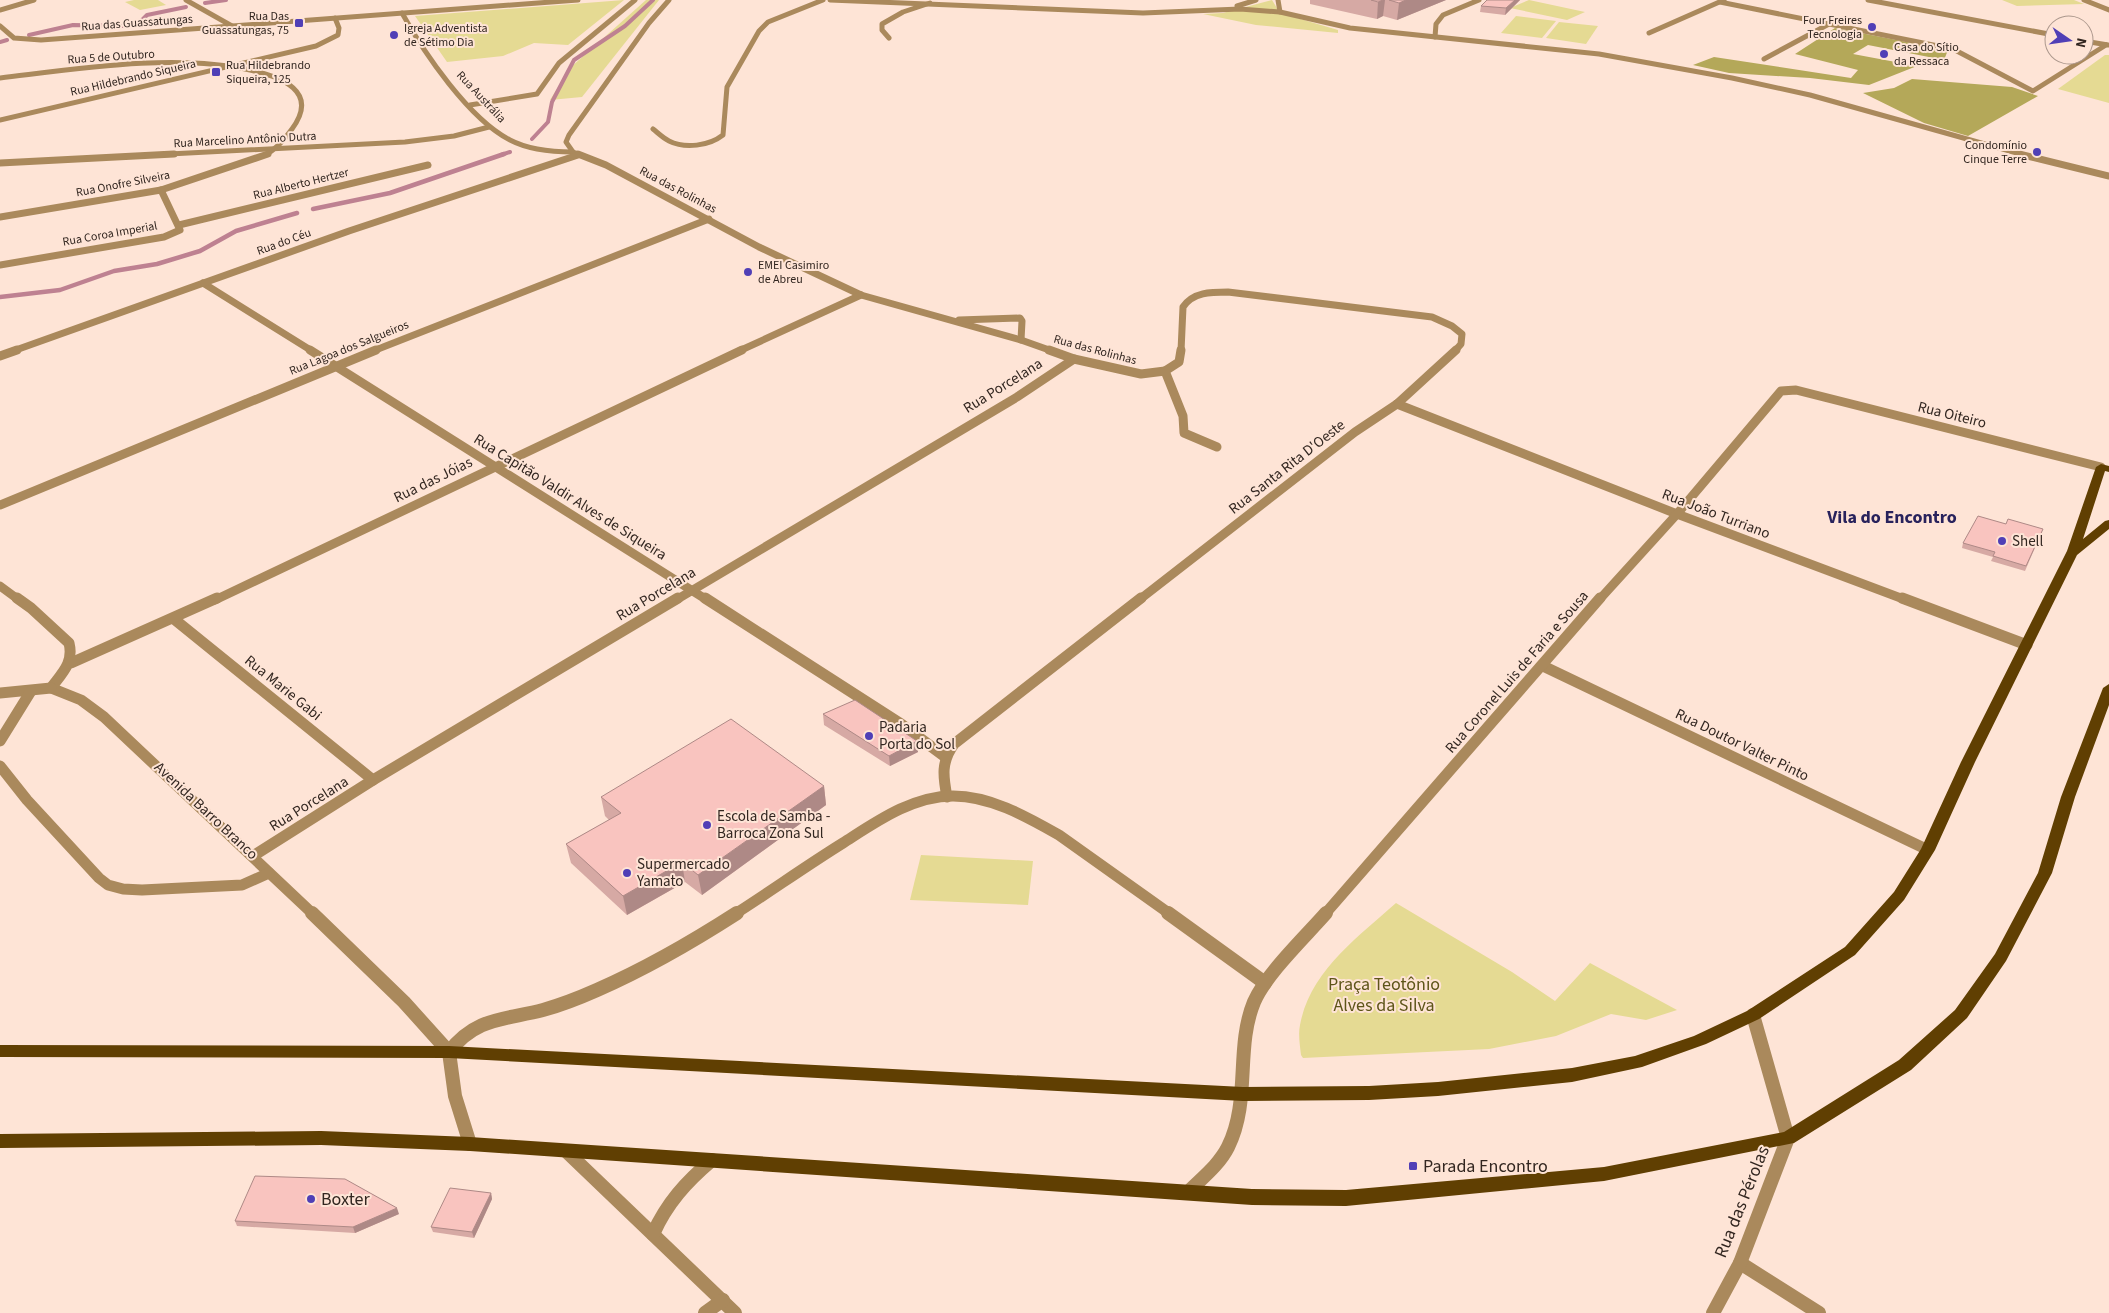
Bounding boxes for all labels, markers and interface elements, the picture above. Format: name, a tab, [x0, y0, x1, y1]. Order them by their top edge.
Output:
place label: Rua Das Guassatungas, 75	[202, 8, 289, 39]
street label: Rua das Guassatungas	[81, 11, 193, 35]
place label: Four Freires Tecnologia	[1803, 12, 1862, 43]
north arrow	[2044, 15, 2094, 65]
marker: Rua Das Guassatungas, 75	[293, 17, 305, 29]
place label: Igreja Adventista de Sétimo Dia	[404, 20, 488, 51]
marker: Four Freires Tecnologia	[1866, 21, 1878, 33]
marker: Igreja Adventista de Sétimo Dia	[388, 29, 400, 41]
text: N	[2070, 36, 2091, 49]
place label: Casa do Sítio da Ressaca	[1894, 39, 1959, 70]
street label: Rua 5 de Outubro	[67, 45, 155, 69]
marker: Casa do Sítio da Ressaca	[1878, 48, 1890, 60]
street label: Rua Hildebrando Siqueira	[69, 55, 197, 101]
place label: Rua Hildebrando Siqueira, 125	[226, 57, 311, 88]
marker: Rua Hildebrando Siqueira, 125	[210, 66, 222, 78]
street label: Rua Austrália	[452, 67, 510, 127]
street label: Rua Marcelino Antônio Dutra	[173, 128, 317, 152]
place label: Condomínio Cinque Terre	[1963, 137, 2027, 168]
marker: Condomínio Cinque Terre	[2031, 146, 2043, 158]
street label: Rua das Rolinhas	[636, 162, 720, 218]
street label: Rua Alberto Hertzer	[251, 164, 351, 204]
street label: Rua Onofre Silveira	[74, 167, 172, 201]
street label: Rua Coroa Imperial	[61, 217, 159, 251]
street label: Rua do Céu	[254, 224, 314, 260]
place label: EMEI Casimiro de Abreu	[758, 257, 829, 288]
marker: EMEI Casimiro de Abreu	[742, 266, 754, 278]
street label: Rua Lagoa dos Salgueiros	[287, 316, 411, 380]
street label: Rua das Rolinhas	[1052, 331, 1138, 369]
street label: Rua Porcelana	[959, 353, 1047, 419]
street label: Rua Oiteiro	[1915, 396, 1989, 434]
street label: Rua Santa Rita D'Oeste	[1224, 415, 1350, 519]
street label: Rua Capitão Valdir Alves de Siqueira	[469, 429, 671, 565]
street label: Rua das Jóias	[390, 452, 476, 508]
street label: Rua João Turriano	[1659, 484, 1773, 544]
district label: Vila do Encontro	[1826, 505, 1957, 530]
place label: Shell	[2012, 531, 2043, 552]
marker: Shell	[1996, 535, 2008, 547]
street label: Rua Porcelana	[612, 562, 700, 626]
street label: Rua Coronel Luis de Faria e Sousa	[1440, 586, 1594, 758]
street label: Rua Marie Gabi	[240, 650, 326, 726]
street label: Rua Doutor Valter Pinto	[1671, 703, 1813, 787]
place label: Padaria Porta do Sol	[879, 717, 955, 755]
marker: Padaria Porta do Sol	[863, 730, 875, 742]
street label: Avenida Barro Branco	[149, 757, 263, 865]
street label: Rua Porcelana	[265, 771, 353, 837]
place label: Escola de Samba - Barroca Zona Sul	[717, 806, 831, 844]
marker: Escola de Samba - Barroca Zona Sul	[701, 819, 713, 831]
place label: Supermercado Yamato	[636, 854, 730, 892]
marker: Supermercado Yamato	[621, 867, 633, 879]
park label: Praça Teotônio Alves da Silva	[1328, 972, 1440, 1018]
street label: Rua das Pérolas	[1708, 1142, 1776, 1262]
place label: Parada Encontro	[1423, 1154, 1548, 1179]
marker: Parada Encontro	[1407, 1160, 1419, 1172]
place label: Boxter	[321, 1187, 370, 1212]
marker: Boxter	[305, 1193, 317, 1205]

